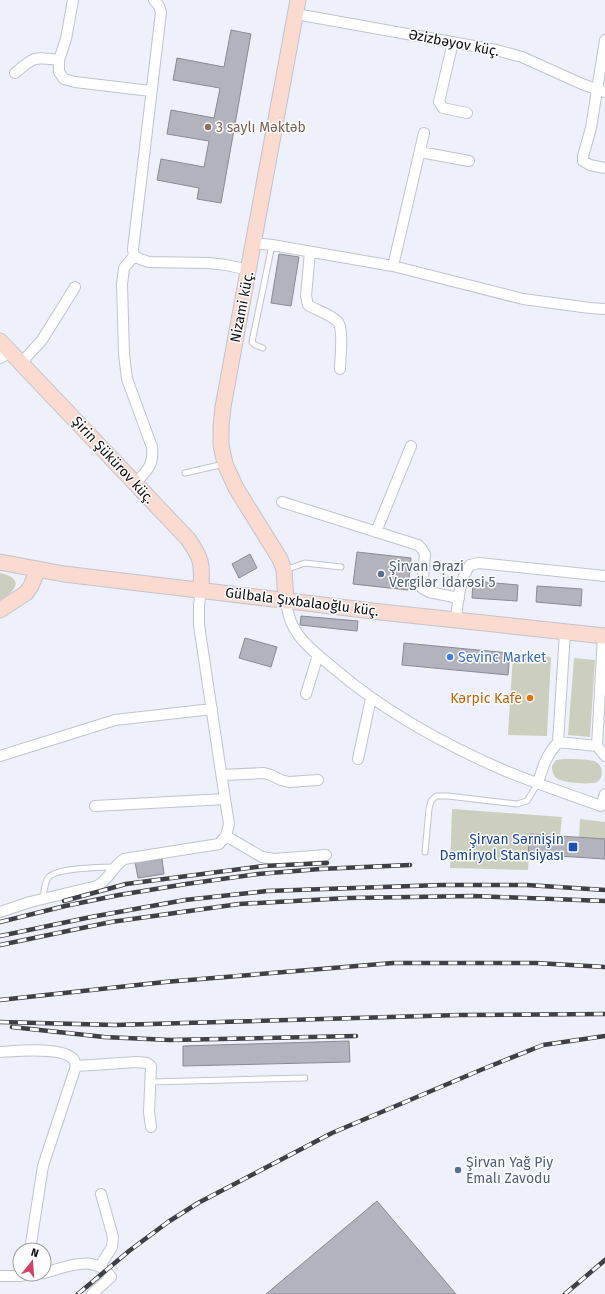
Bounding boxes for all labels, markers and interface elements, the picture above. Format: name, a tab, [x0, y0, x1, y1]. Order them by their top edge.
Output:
street label: Əzizbəyov küç.	[407, 26, 501, 60]
place label: 3 saylı Məktəb	[216, 119, 306, 136]
marker: 3 saylı Məktəb	[203, 122, 213, 132]
street label: Nizami küç.	[227, 270, 257, 344]
street label: Şirin Şükürov küç.	[68, 413, 158, 507]
place label: Şirvan Ərazi Vergilər İdarəsi 5	[389, 558, 495, 591]
marker: Şirvan Ərazi Vergilər İdarəsi 5	[376, 569, 386, 579]
street label: Gülbala Şıxbalaoğlu küç.	[224, 584, 380, 620]
place label: Sevinc Market	[458, 649, 547, 666]
marker: Sevinc Market	[445, 652, 455, 662]
place label: Kərpic Kafe	[450, 690, 522, 707]
marker: Kərpic Kafe	[525, 693, 535, 703]
place label: Şirvan Sərnişin Dəmiryol Stansiyası	[440, 831, 564, 864]
marker: Şirvan Sərnişin Dəmiryol Stansiyası	[567, 841, 579, 853]
place label: Şirvan Yağ Piy Emalı Zavodu	[466, 1154, 553, 1187]
marker: Şirvan Yağ Piy Emalı Zavodu	[453, 1165, 463, 1175]
north arrow	[12, 1242, 52, 1282]
text: N	[29, 1246, 40, 1260]

